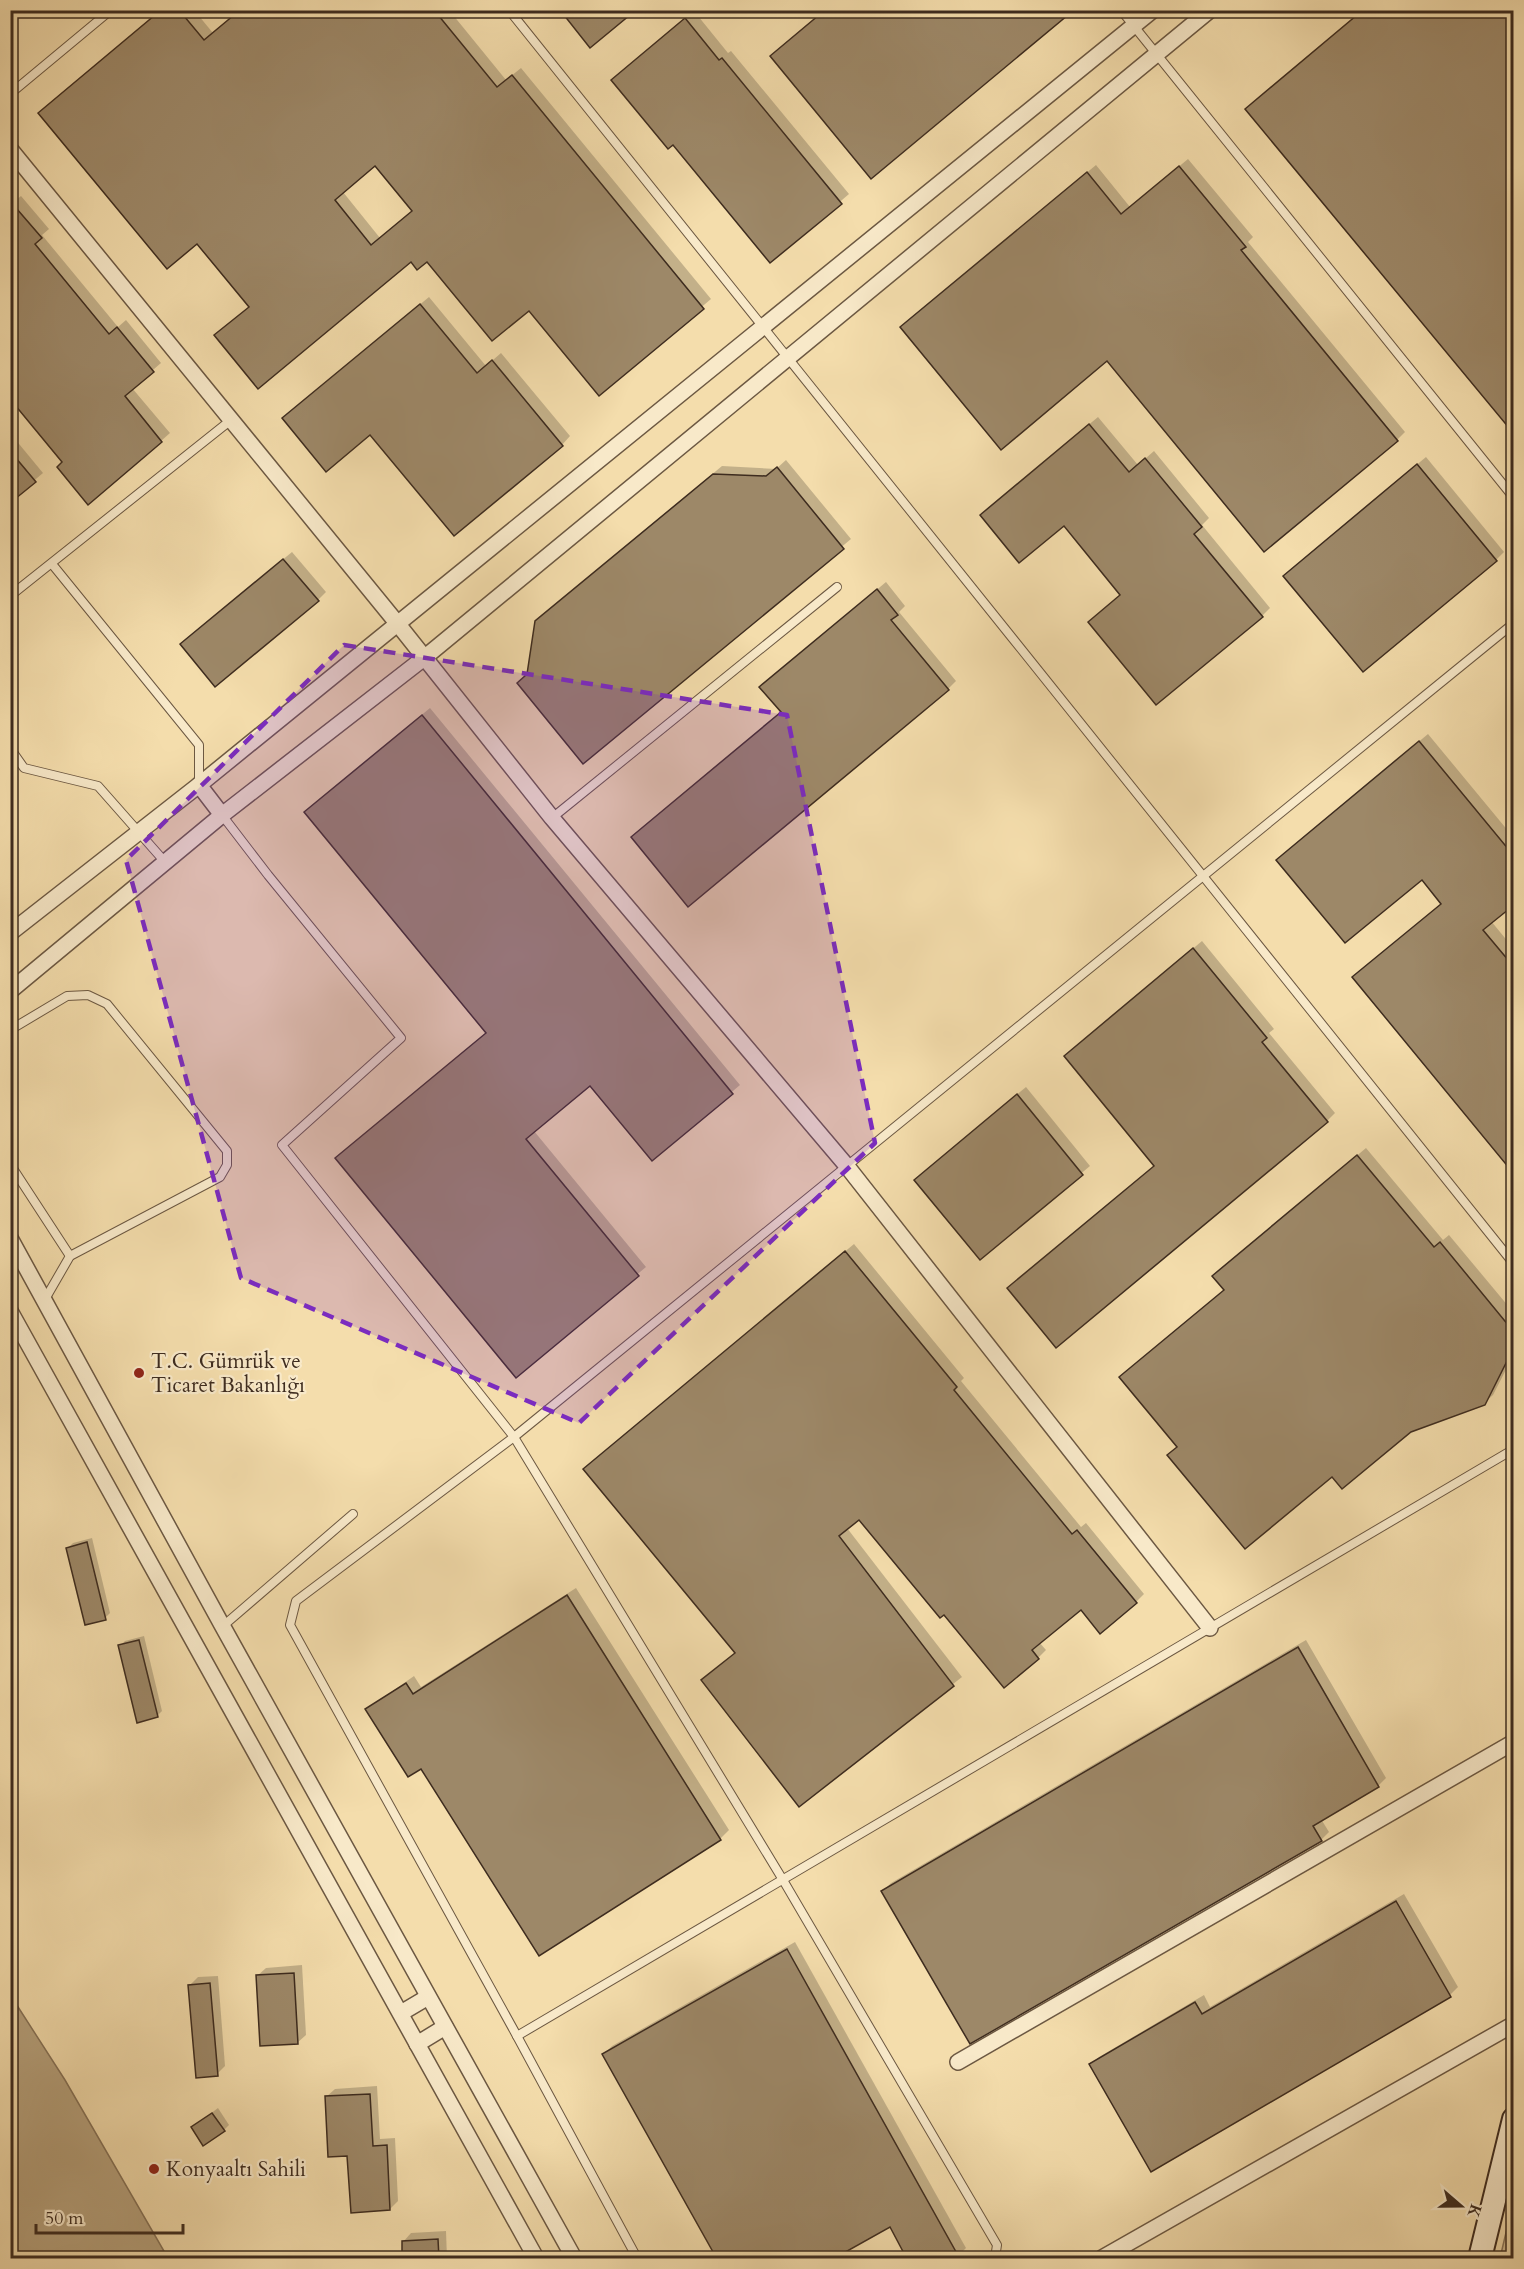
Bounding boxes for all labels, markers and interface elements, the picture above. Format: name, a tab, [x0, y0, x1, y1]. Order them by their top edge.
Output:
place label: T.C. Gümrük ve Ticaret Bakanlığı	[151, 1347, 305, 1400]
marker: T.C. Gümrük ve Ticaret Bakanlığı	[132, 1366, 146, 1380]
place label: Konyaaltı Sahili	[166, 2155, 306, 2184]
marker: Konyaaltı Sahili	[147, 2162, 161, 2176]
north arrow	[1431, 2176, 1491, 2236]
scale bar	[36, 2197, 183, 2235]
text: K	[1462, 2201, 1487, 2221]
text: 50 m	[45, 2206, 84, 2231]

